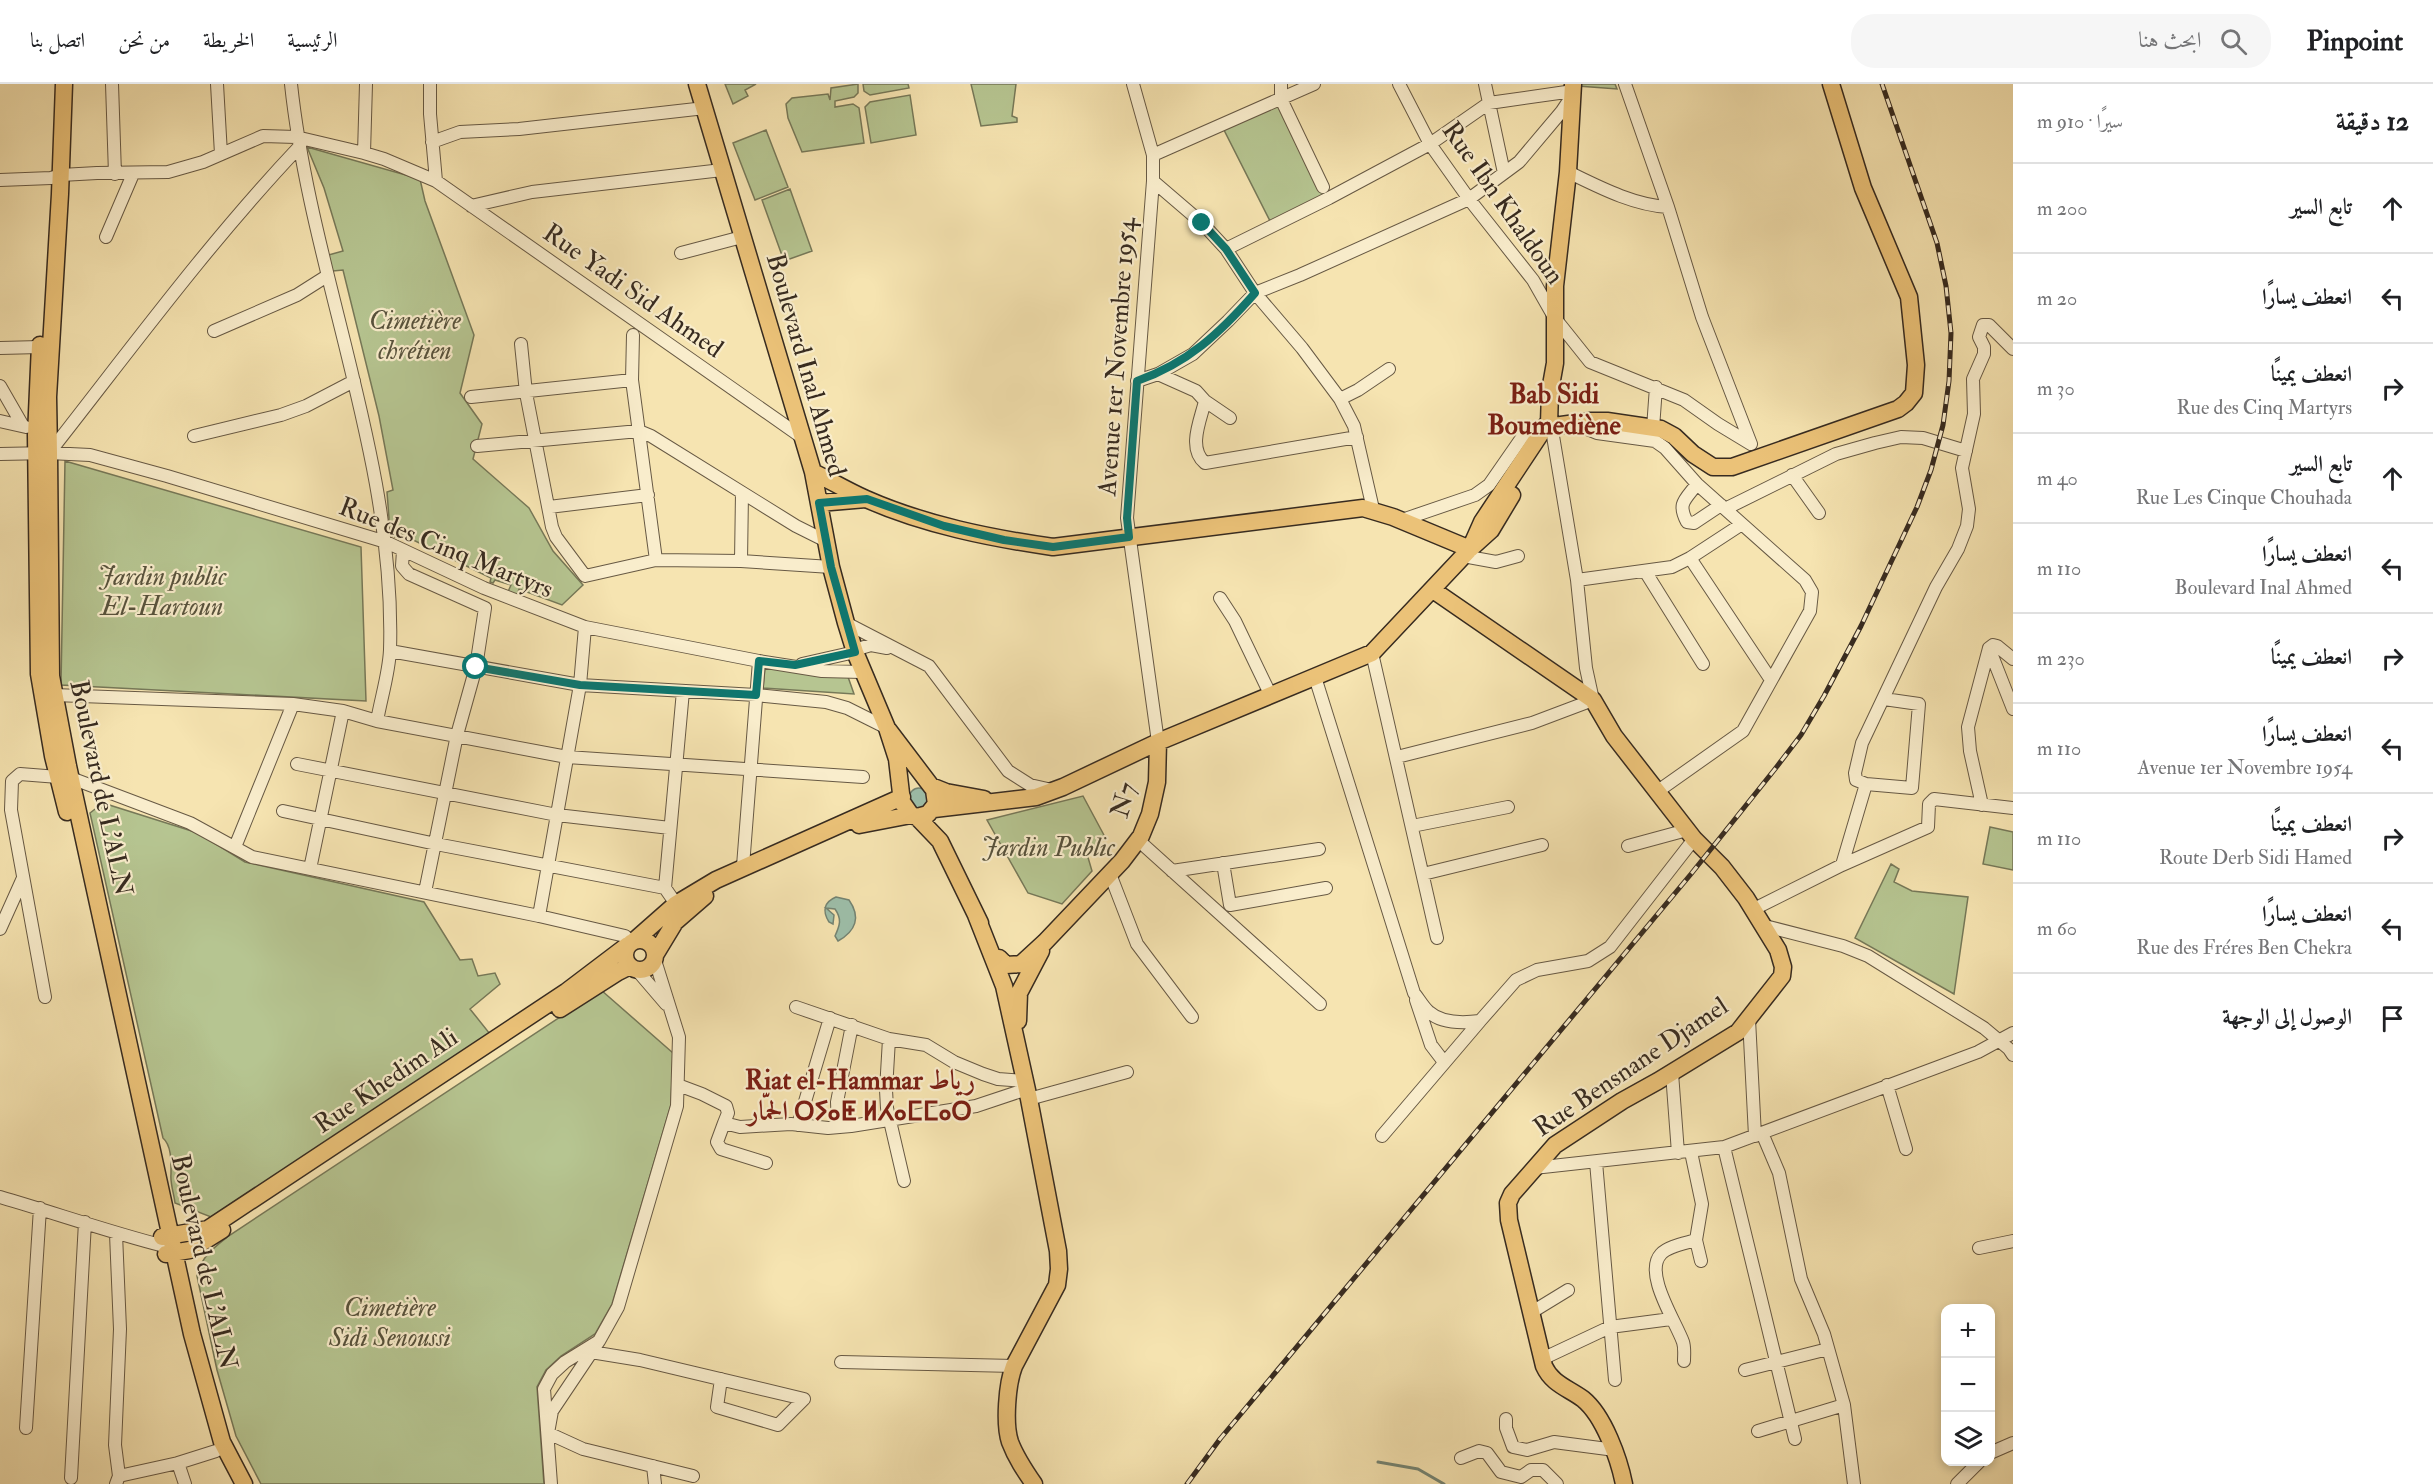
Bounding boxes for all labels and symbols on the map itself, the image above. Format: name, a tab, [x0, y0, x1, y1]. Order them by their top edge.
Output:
street label: Rue Ibn Khaldoun	[1435, 115, 1571, 291]
route end	[1188, 209, 1214, 235]
street label: Avenue 1er Novembre 1954	[1091, 216, 1143, 498]
street label: Rue Yadi Sid Ahmed	[537, 217, 730, 365]
street label: Boulevard Inal Ahmed	[759, 250, 853, 480]
park label: Cimetière chrétien	[369, 305, 461, 367]
district label: Bab Sidi Boumediène	[1487, 378, 1622, 442]
street label: Rue des Cinq Martyrs	[334, 490, 558, 606]
park label: Jardin public El-Hartoun	[98, 561, 227, 623]
route start	[462, 653, 488, 679]
street label: Boulevard de L'ALN	[62, 677, 140, 900]
street label: N7	[1104, 779, 1144, 821]
park label: Jardin Public	[981, 832, 1116, 864]
street label: Rue Bensnane Djamel	[1528, 990, 1735, 1144]
street label: Rue Khedim Ali	[308, 1021, 464, 1141]
district label: Riat el-Hammar رياط الحمّار ⵔⵢⴰⵟ ⵍⵃⴰⵎⵎⴰⵔ	[745, 1064, 975, 1128]
street label: Boulevard de L'ALN	[164, 1151, 244, 1373]
park label: Cimetière Sidi Senoussi	[328, 1292, 451, 1354]

